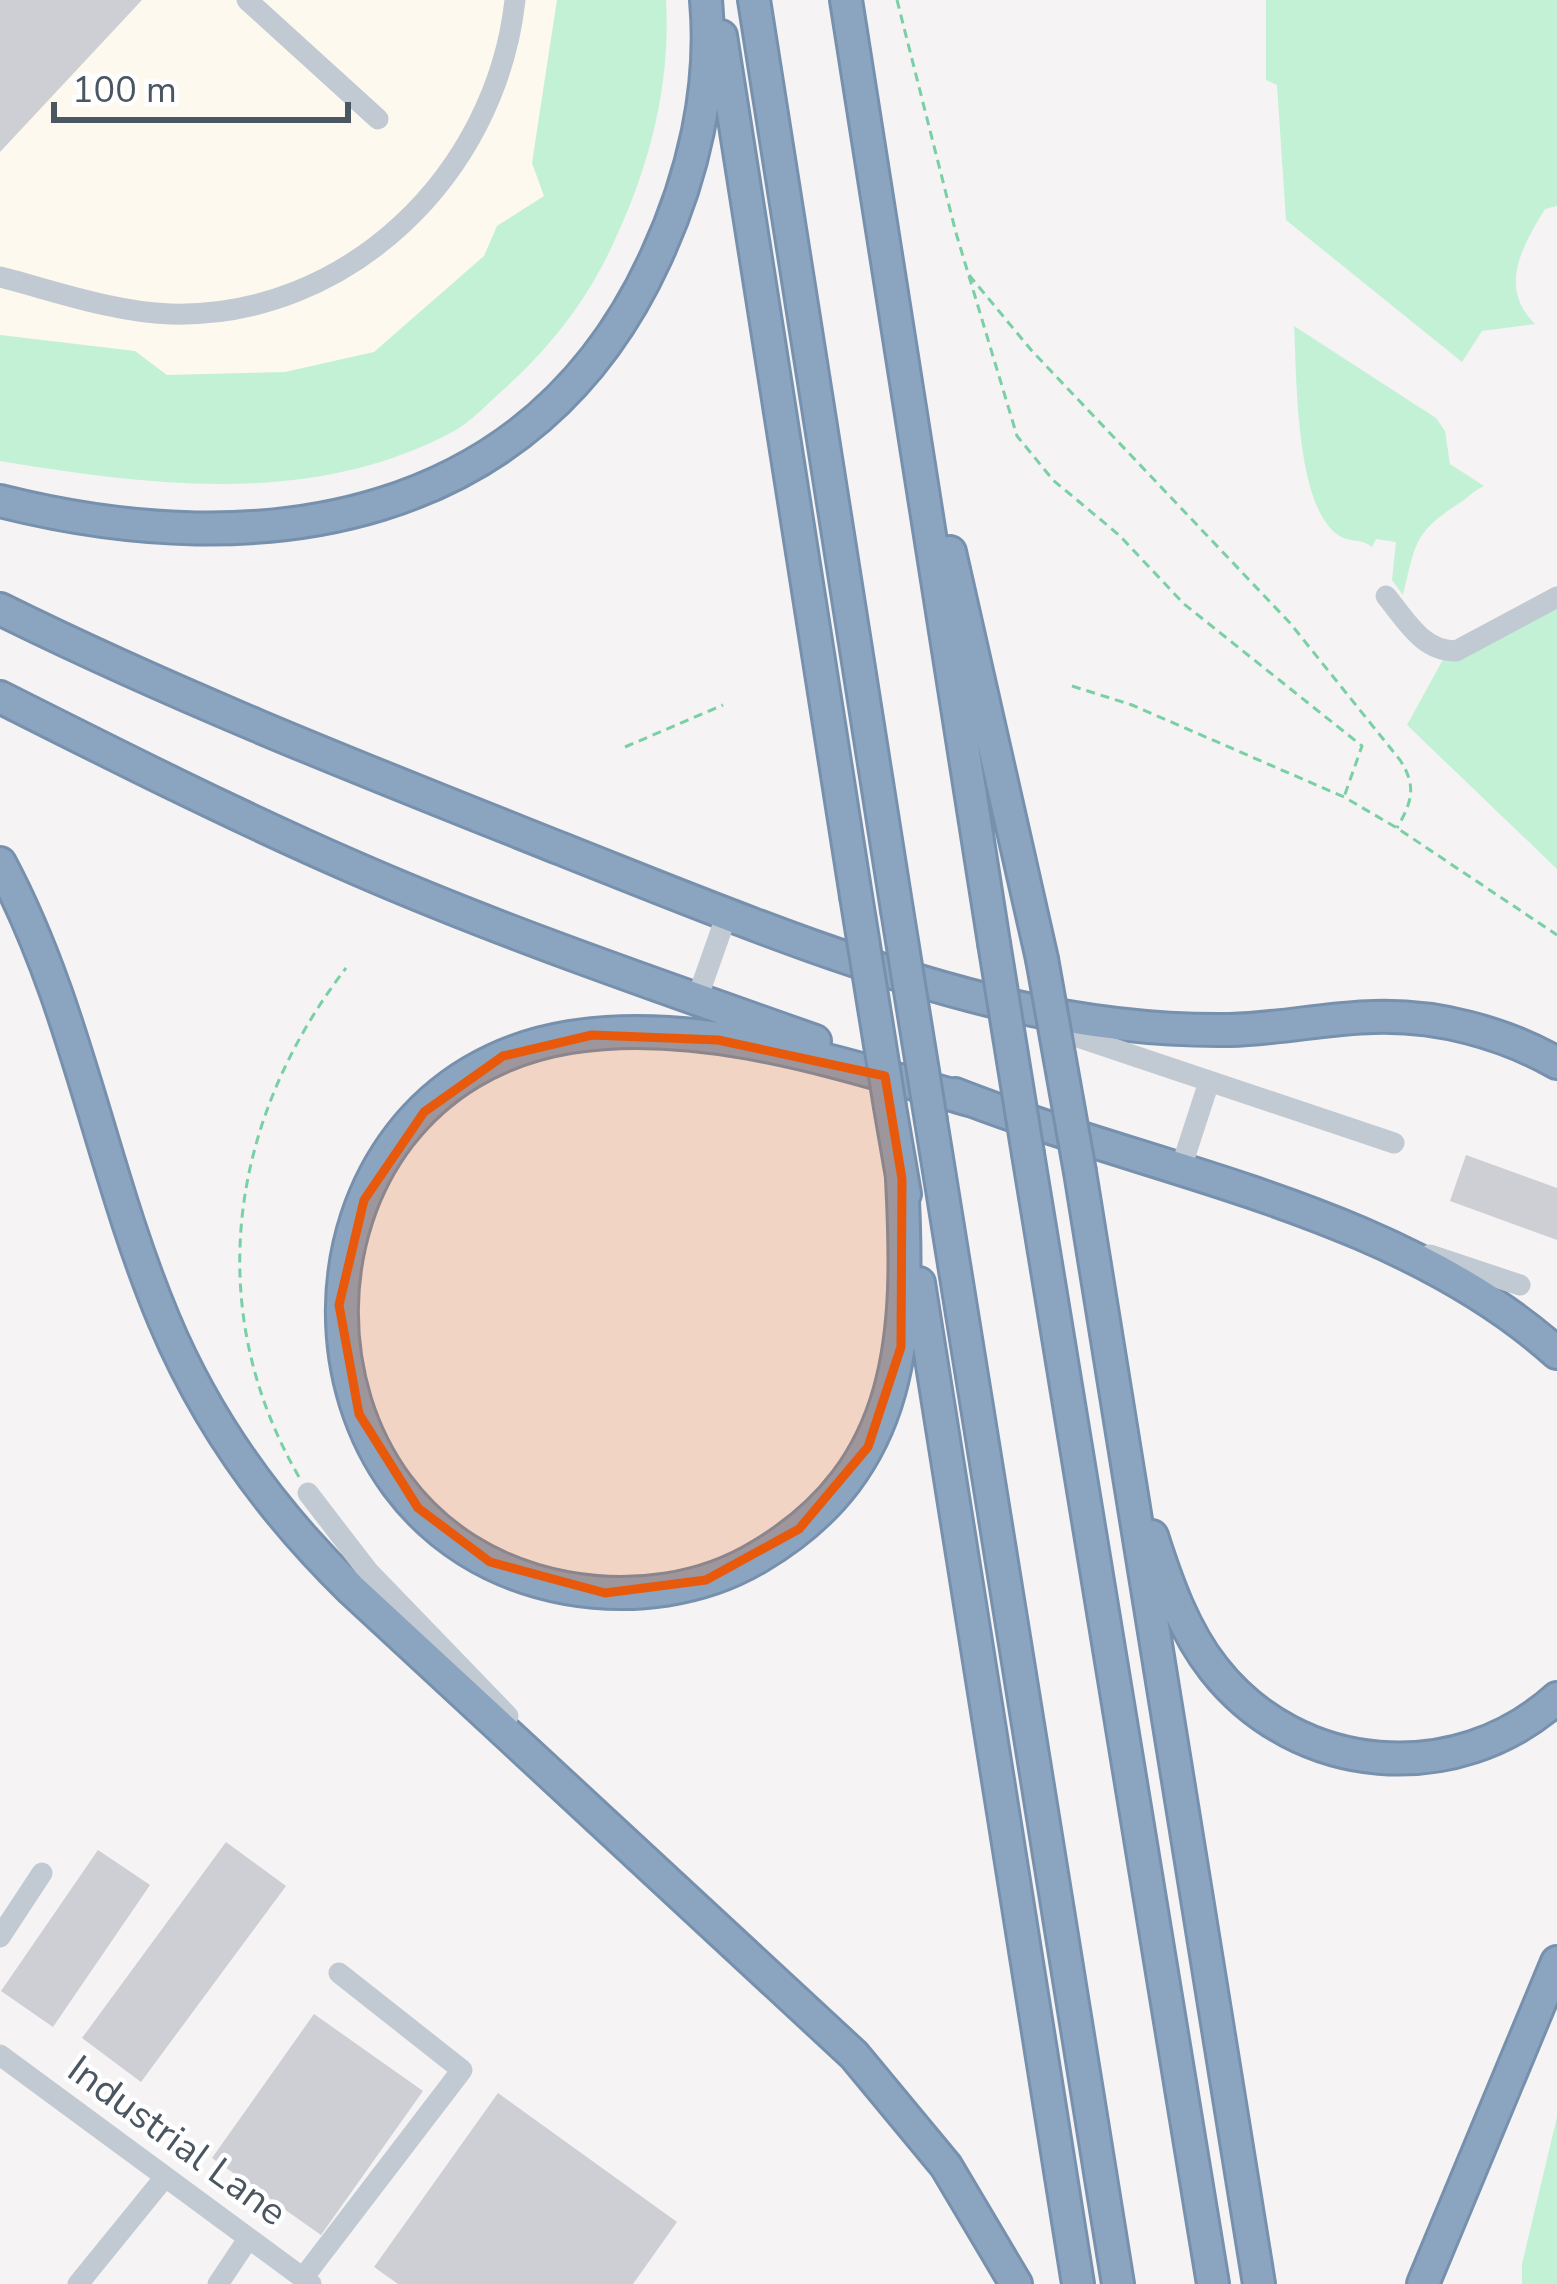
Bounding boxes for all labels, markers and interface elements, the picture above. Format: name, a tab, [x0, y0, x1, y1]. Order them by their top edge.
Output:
scale bar	[54, 48, 348, 122]
text: 100 m	[72, 66, 177, 115]
street label: Industrial Lane	[57, 2043, 297, 2239]

